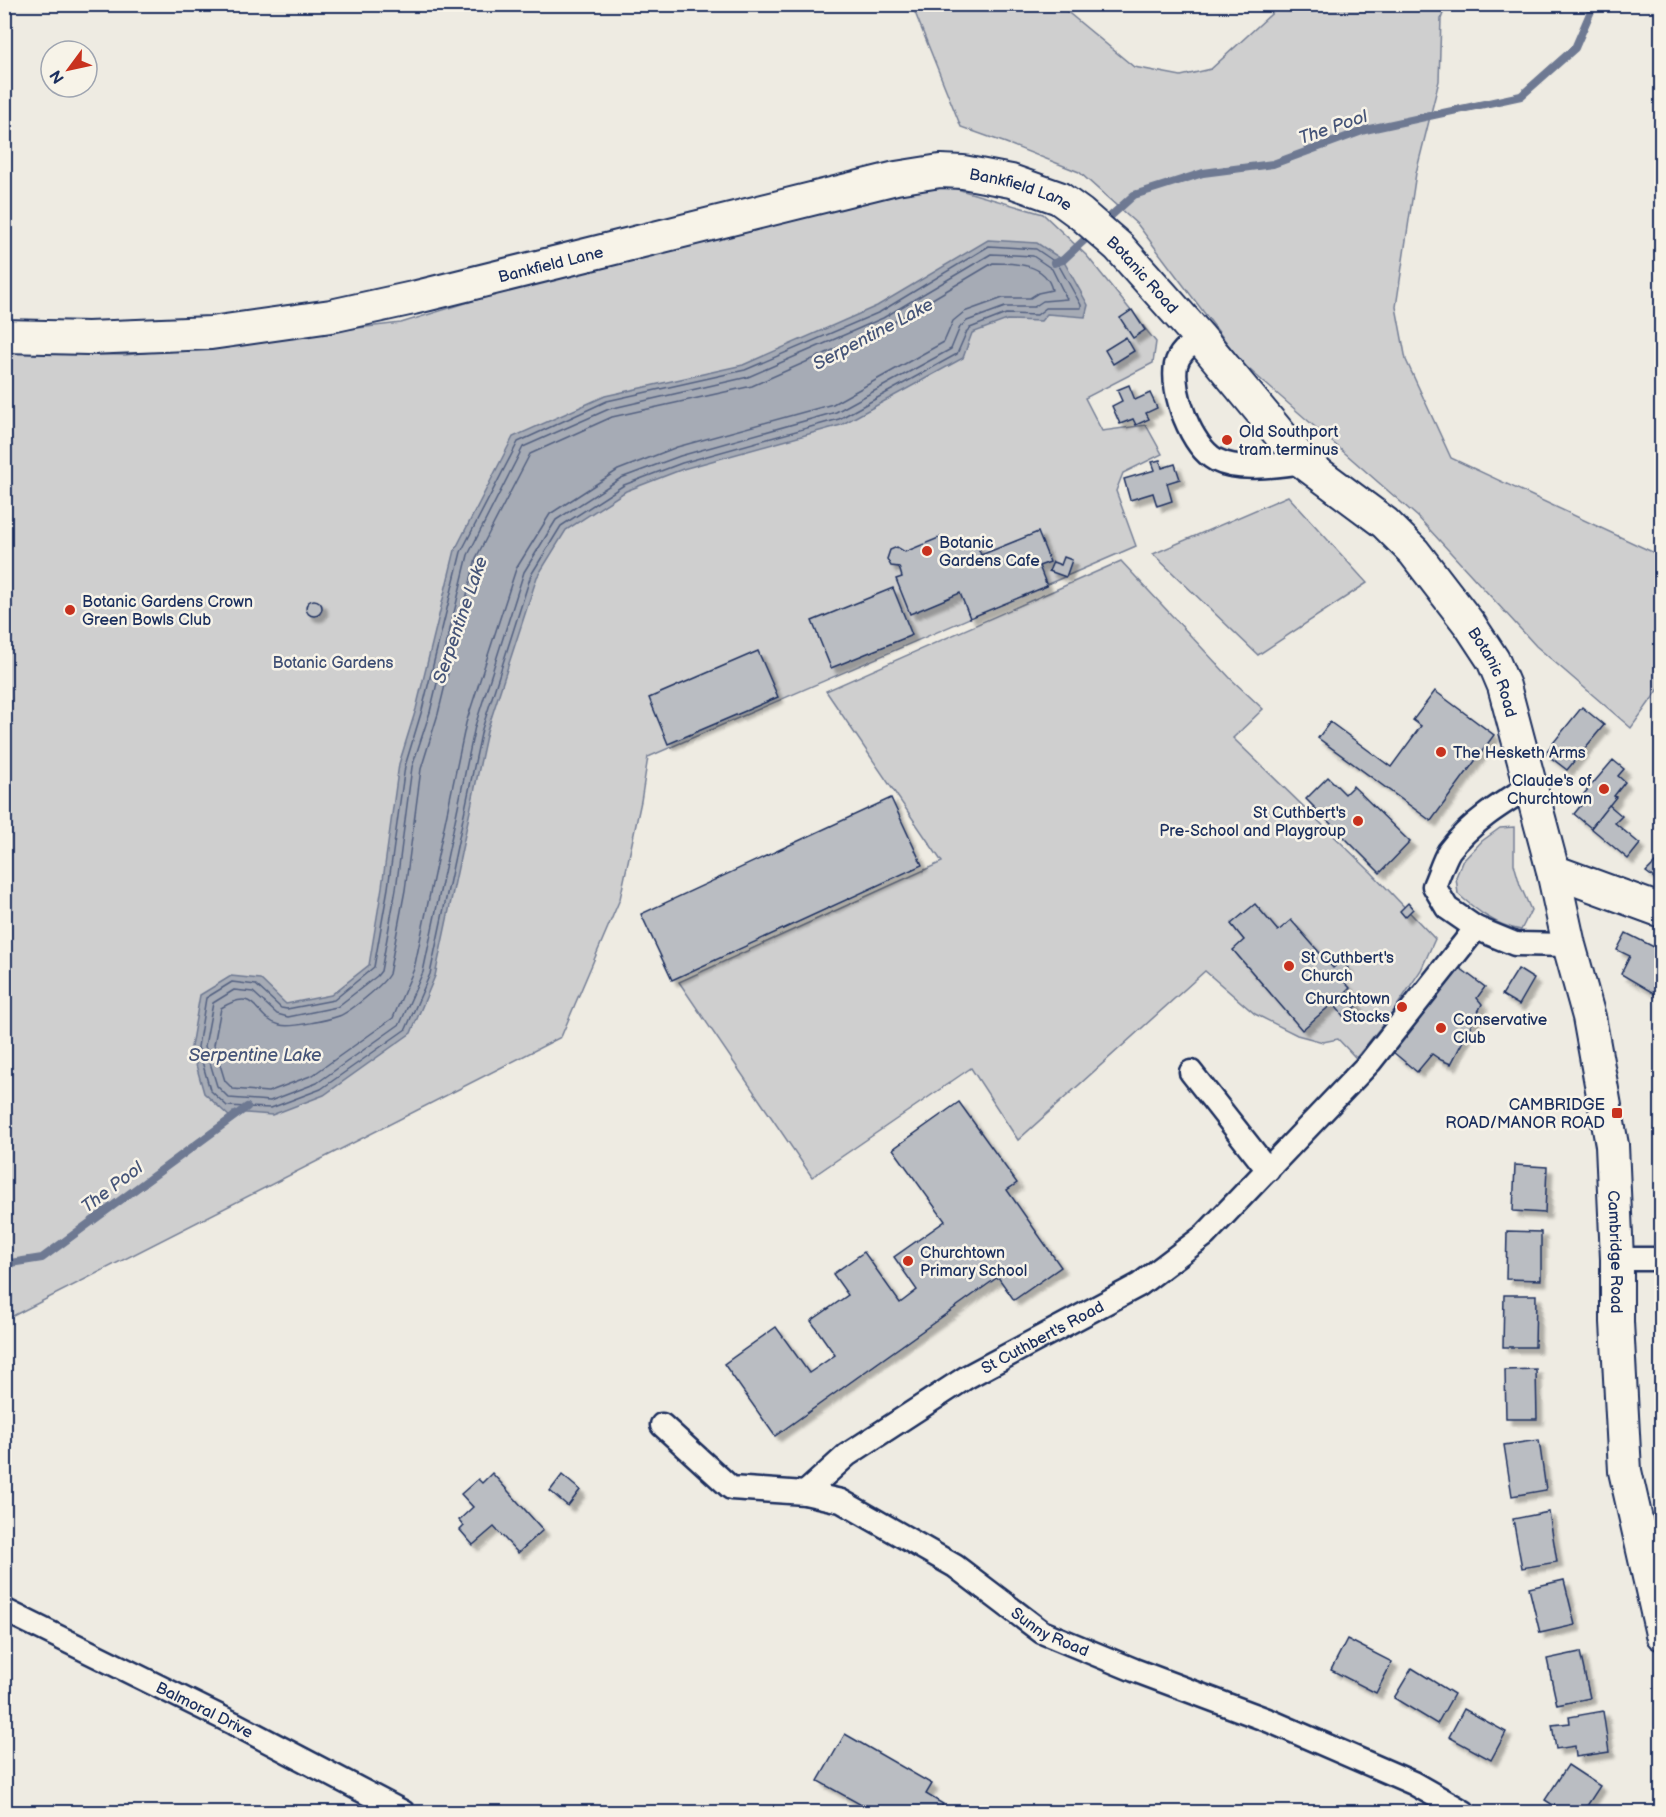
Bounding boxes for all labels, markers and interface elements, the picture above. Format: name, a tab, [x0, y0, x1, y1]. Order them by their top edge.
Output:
north arrow	[39, 39, 99, 99]
text: N	[46, 66, 69, 87]
water label: The Pool	[1296, 106, 1371, 149]
street label: Bankfield Lane	[968, 165, 1076, 216]
street label: Botanic Road	[1102, 233, 1182, 318]
street label: Bankfield Lane	[496, 243, 606, 287]
water label: Serpentine Lake	[810, 294, 937, 375]
place label: Old Southport tram terminus	[1239, 423, 1339, 460]
marker: Old Southport tram terminus	[1220, 433, 1234, 447]
place label: Botanic Gardens Cafe	[939, 534, 1040, 571]
marker: Botanic Gardens Cafe	[920, 544, 934, 558]
water label: Serpentine Lake	[429, 554, 492, 687]
place label: Botanic Gardens Crown Green Bowls Club	[82, 593, 253, 630]
marker: Botanic Gardens Crown Green Bowls Club	[63, 603, 77, 617]
street label: Botanic Road	[1463, 624, 1520, 719]
park label: Botanic Gardens	[272, 654, 394, 673]
place label: The Hesketh Arms	[1453, 744, 1586, 763]
marker: The Hesketh Arms	[1434, 745, 1448, 759]
place label: Claude's of Churchtown	[1507, 772, 1592, 809]
marker: Claude's of Churchtown	[1597, 782, 1611, 796]
place label: St Cuthbert's Pre-School and Playgroup	[1159, 804, 1346, 841]
marker: St Cuthbert's Pre-School and Playgroup	[1351, 814, 1365, 828]
place label: St Cuthbert's Church	[1301, 949, 1394, 986]
marker: St Cuthbert's Church	[1282, 959, 1296, 973]
place label: Churchtown Stocks	[1305, 990, 1390, 1027]
marker: Churchtown Stocks	[1395, 1000, 1409, 1014]
place label: Conservative Club	[1453, 1011, 1548, 1048]
marker: Conservative Club	[1434, 1021, 1448, 1035]
water label: Serpentine Lake	[188, 1045, 322, 1066]
place label: CAMBRIDGE ROAD/MANOR ROAD	[1445, 1096, 1605, 1133]
marker: CAMBRIDGE ROAD/MANOR ROAD	[1610, 1106, 1624, 1120]
water label: The Pool	[77, 1157, 148, 1217]
street label: Cambridge Road	[1603, 1190, 1625, 1314]
place label: Churchtown Primary School	[920, 1244, 1027, 1281]
marker: Churchtown Primary School	[901, 1254, 915, 1268]
street label: St Cuthbert's Road	[978, 1298, 1107, 1379]
street label: Sunny Road	[1007, 1604, 1091, 1661]
street label: Balmoral Drive	[152, 1678, 256, 1743]

